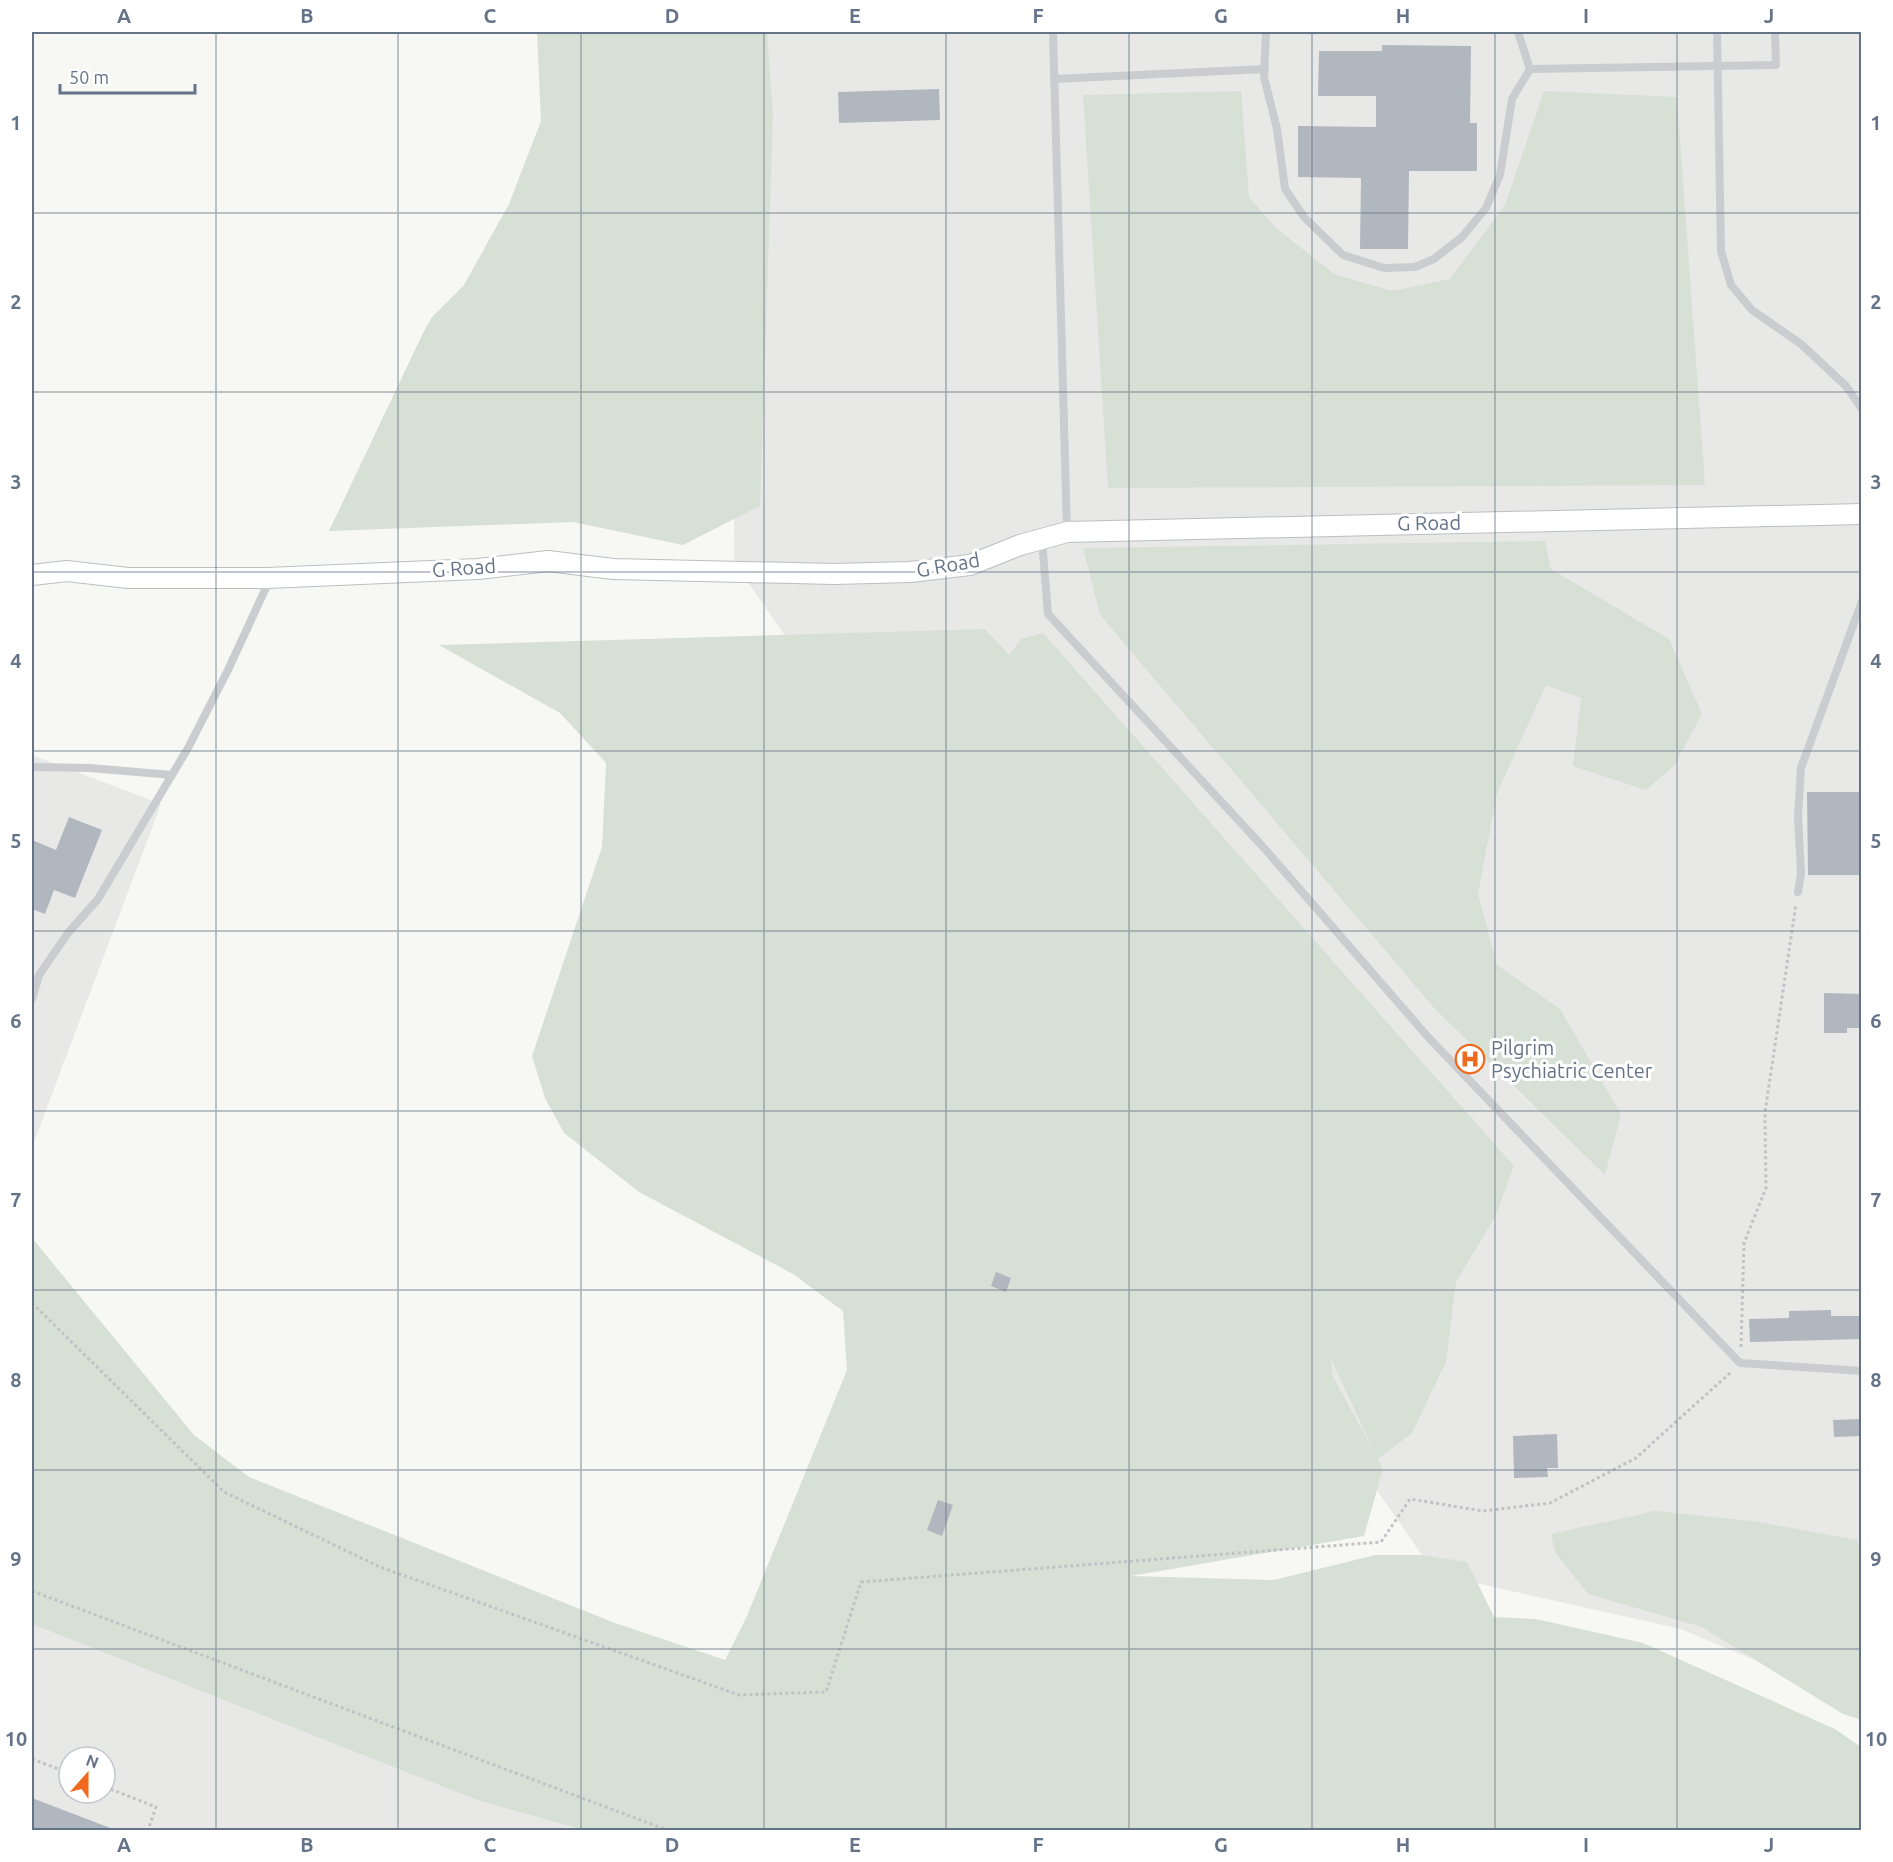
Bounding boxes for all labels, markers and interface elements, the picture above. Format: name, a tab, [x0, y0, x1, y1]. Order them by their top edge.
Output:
text: A	[117, 4, 131, 27]
text: B	[300, 4, 314, 27]
text: C	[484, 4, 497, 27]
text: D	[665, 4, 679, 27]
text: E	[849, 4, 861, 27]
text: F	[1032, 4, 1044, 27]
text: G	[1214, 4, 1228, 27]
text: H	[1396, 4, 1410, 27]
text: I	[1583, 4, 1589, 27]
text: J	[1764, 4, 1774, 27]
scale bar	[60, 57, 195, 95]
text: 50 m	[69, 67, 109, 87]
text: 1	[10, 111, 22, 134]
text: 1	[1870, 111, 1882, 134]
text: 2	[10, 290, 22, 313]
text: 2	[1870, 290, 1882, 313]
text: 3	[10, 470, 22, 493]
text: 3	[1870, 470, 1882, 493]
street label: G Road	[1397, 510, 1461, 535]
street label: G Road	[914, 548, 981, 581]
street label: G Road	[431, 554, 497, 581]
text: 4	[10, 649, 22, 672]
text: 4	[1870, 649, 1882, 672]
text: 5	[10, 829, 22, 852]
text: 5	[1870, 829, 1882, 852]
text: 6	[10, 1009, 22, 1032]
text: 6	[1870, 1009, 1882, 1032]
place label: Pilgrim Psychiatric Center	[1491, 1036, 1653, 1082]
hospital icon: Pilgrim Psychiatric Center	[1454, 1043, 1486, 1075]
text: 7	[10, 1188, 22, 1211]
text: 7	[1870, 1188, 1882, 1211]
text: 8	[10, 1368, 22, 1391]
text: 8	[1870, 1368, 1882, 1391]
text: 9	[10, 1547, 22, 1570]
text: 9	[1870, 1547, 1882, 1570]
text: 10	[5, 1727, 27, 1750]
text: 10	[1865, 1727, 1887, 1750]
north arrow	[57, 1745, 117, 1805]
text: N	[84, 1750, 101, 1772]
text: A	[117, 1833, 131, 1856]
text: B	[300, 1833, 314, 1856]
text: C	[484, 1833, 497, 1856]
text: D	[665, 1833, 679, 1856]
text: E	[849, 1833, 861, 1856]
text: F	[1032, 1833, 1044, 1856]
text: G	[1214, 1833, 1228, 1856]
text: H	[1396, 1833, 1410, 1856]
text: I	[1583, 1833, 1589, 1856]
text: J	[1764, 1833, 1774, 1856]

